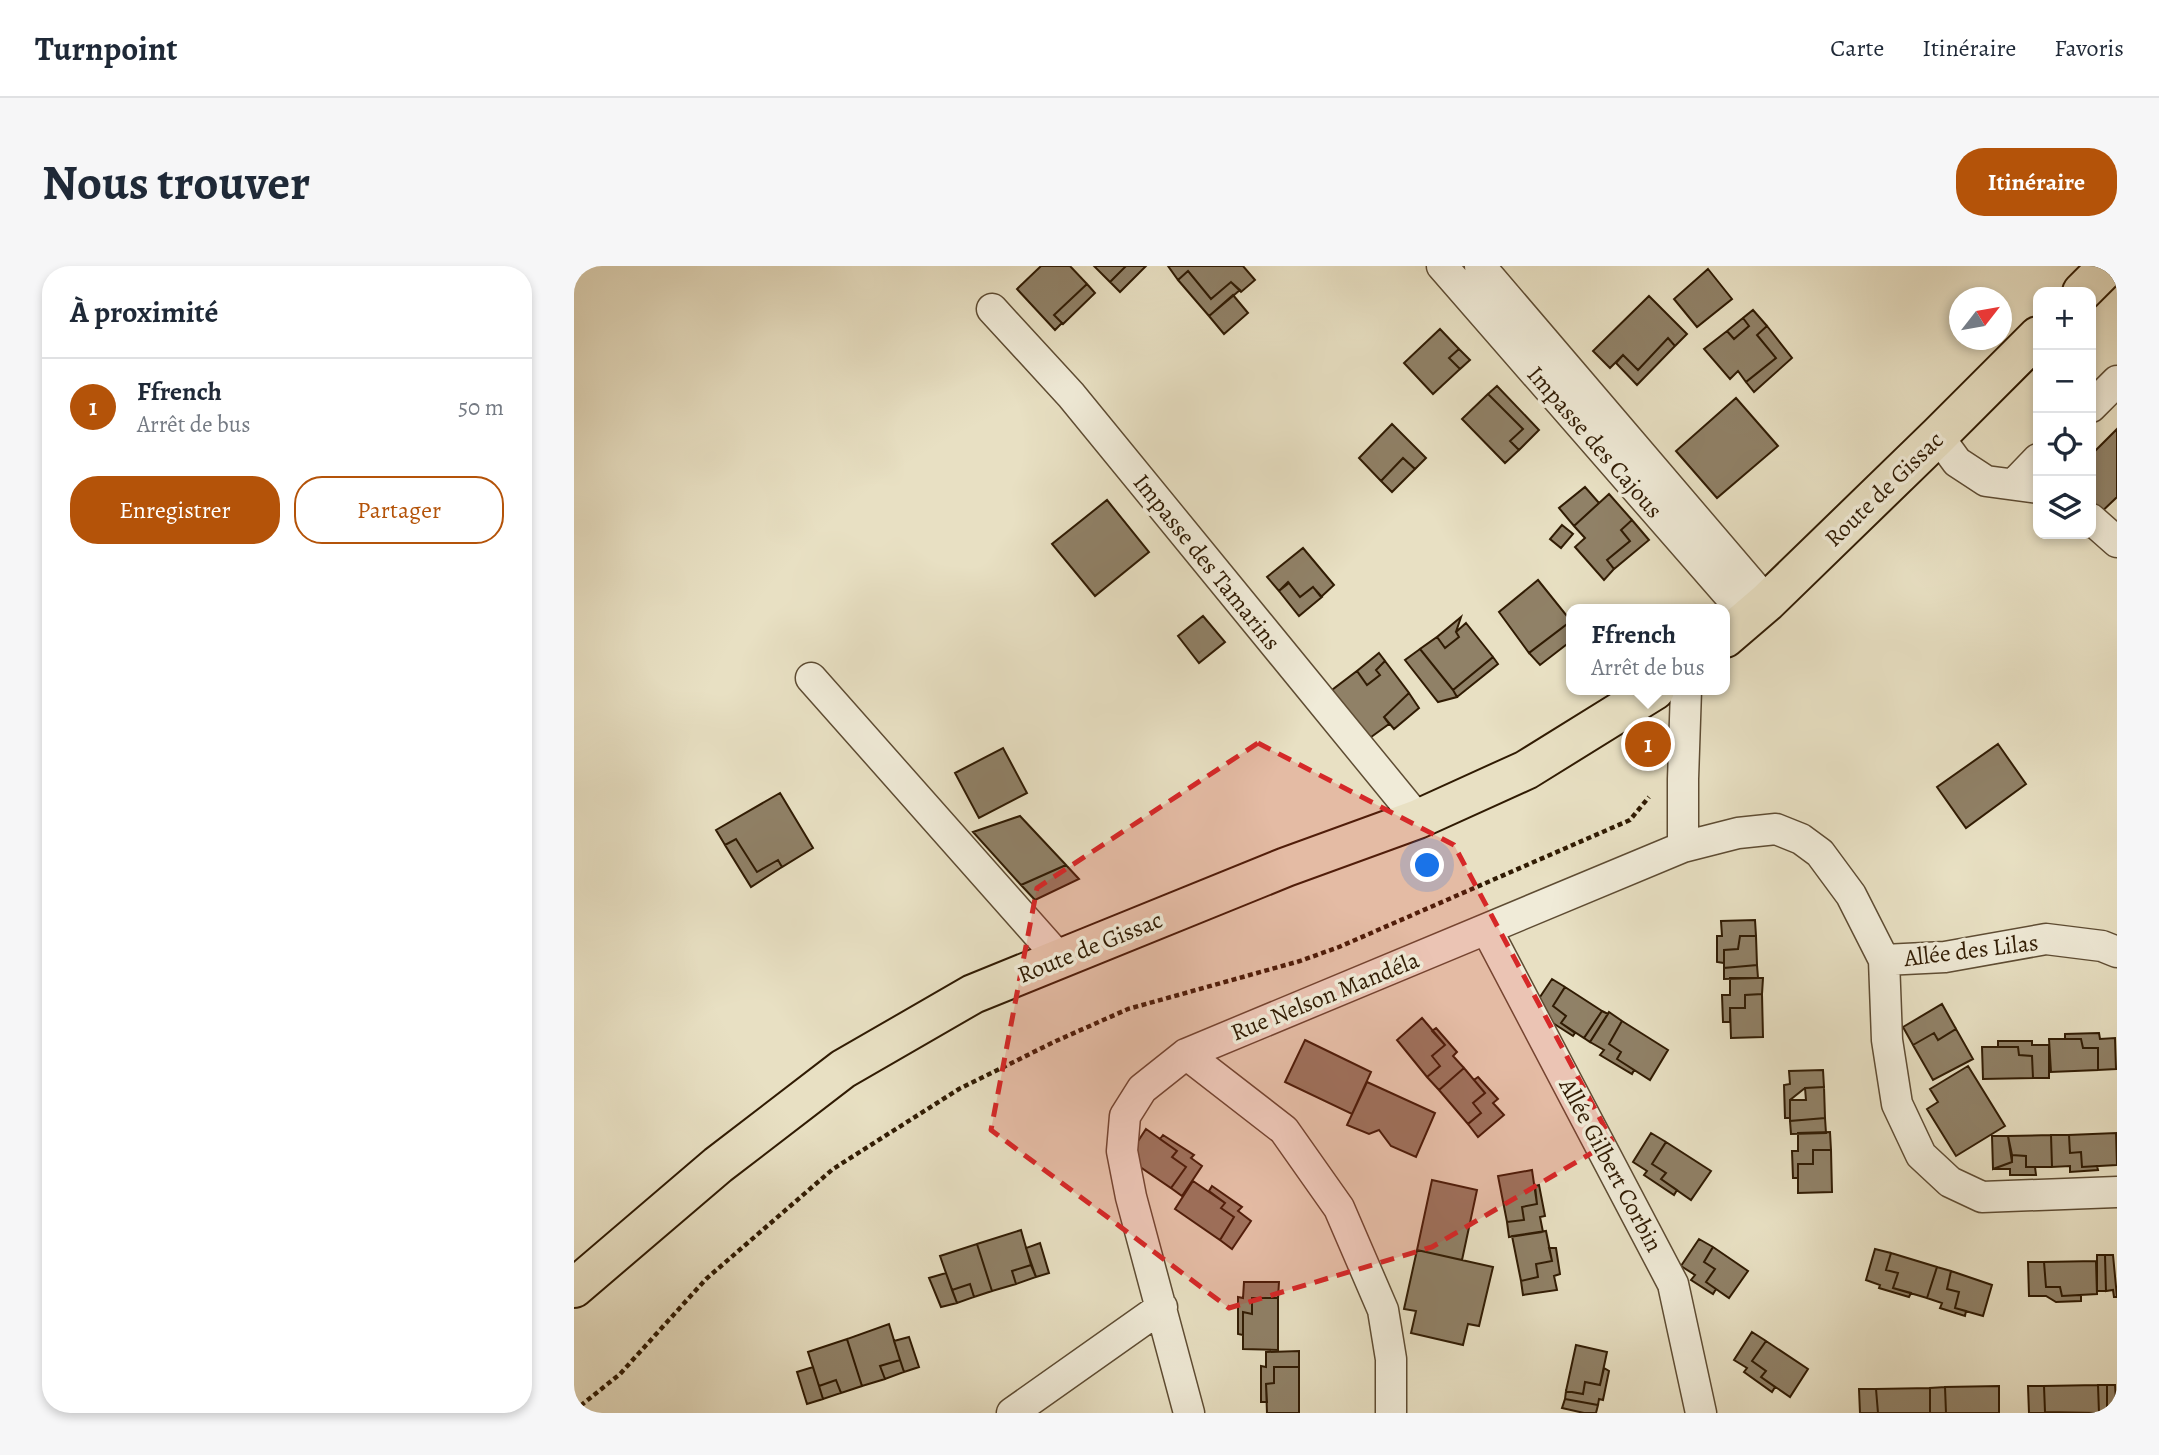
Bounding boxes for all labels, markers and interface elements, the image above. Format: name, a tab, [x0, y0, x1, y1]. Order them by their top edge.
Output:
text: Turnpoint	[35, 26, 177, 71]
text: Carte	[1830, 32, 1884, 64]
text: Itinéraire	[1922, 32, 2016, 64]
text: Favoris	[2054, 32, 2124, 64]
button: Itinéraire	[1956, 148, 2117, 216]
text: Nous trouver	[42, 149, 310, 216]
north arrow	[1949, 287, 2012, 350]
map controls	[2033, 287, 2096, 539]
button: +	[2033, 287, 2096, 350]
text: À proximité	[70, 292, 218, 332]
button: −	[2033, 350, 2096, 413]
street label: Impasse des Cajous	[1520, 359, 1670, 525]
text: Ffrench	[137, 374, 222, 409]
text: 1	[89, 392, 97, 423]
text: 50 m	[458, 392, 504, 423]
text: Arrêt de bus	[137, 409, 250, 440]
button: locate	[2033, 413, 2096, 476]
street label: Route de Gissac	[1818, 424, 1950, 554]
street label: Impasse des Tamarins	[1126, 467, 1288, 657]
button: Enregistrer	[70, 476, 280, 544]
button: Partager	[294, 476, 504, 544]
button: layers	[2033, 476, 2096, 539]
popup	[1566, 604, 1730, 695]
text: Ffrench	[1591, 617, 1676, 652]
text: Arrêt de bus	[1591, 652, 1705, 683]
pin: 1	[1625, 718, 1671, 770]
your location	[1410, 848, 1444, 882]
street label: Route de Gissac	[1013, 903, 1167, 991]
street label: Allée des Lilas	[1901, 926, 2040, 974]
street label: Rue Nelson Mandéla	[1226, 943, 1425, 1048]
street label: Allée Gilbert Corbin	[1551, 1072, 1670, 1257]

